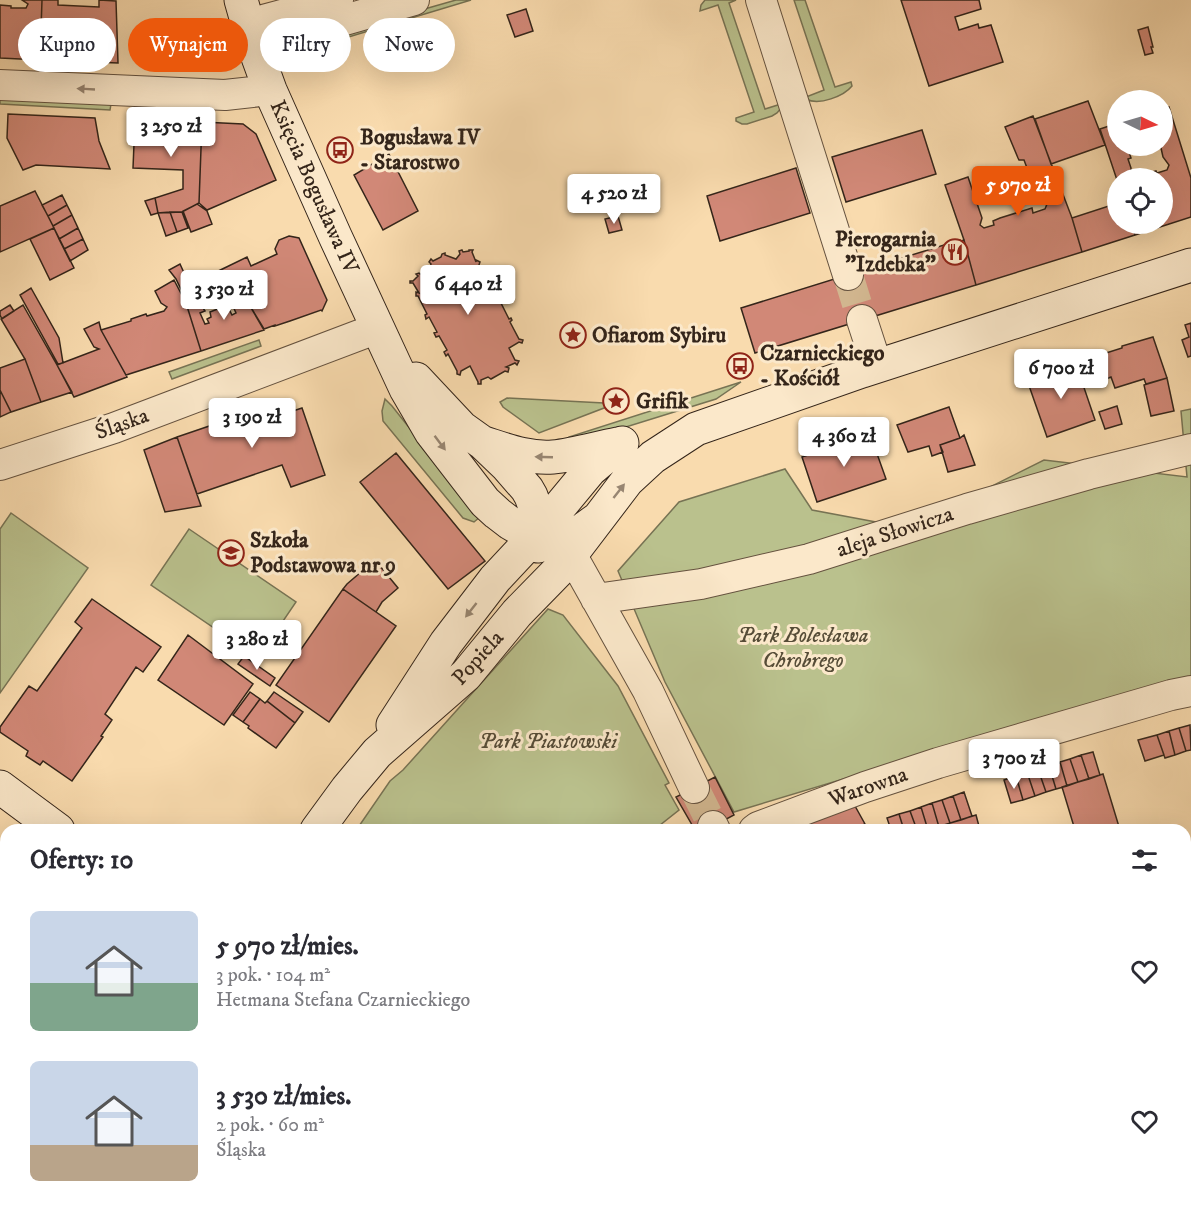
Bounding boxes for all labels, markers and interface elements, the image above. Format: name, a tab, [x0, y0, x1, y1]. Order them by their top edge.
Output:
chip: Kupno	[18, 18, 116, 72]
chip: Wynajem	[128, 18, 248, 72]
chip: Filtry	[260, 18, 351, 72]
chip: Nowe	[363, 18, 455, 72]
one-way arrow	[76, 84, 95, 93]
north arrow	[1107, 90, 1173, 156]
map controls	[1107, 90, 1173, 234]
street label: Księcia Bogusława IV	[264, 96, 365, 279]
pin: 3 250 zł	[109, 107, 233, 158]
text: 3 250 zł	[140, 114, 202, 139]
place label: Bogusława IV - Starostwo	[360, 124, 481, 176]
bus stop icon: Bogusława IV - Starostwo	[325, 135, 355, 165]
pin: 5 970 zł	[956, 166, 1080, 217]
button: locate	[1107, 168, 1173, 234]
text: 5 970 zł	[986, 173, 1050, 198]
pin: 4 520 zł	[552, 174, 676, 225]
text: 4 520 zł	[581, 181, 647, 206]
place label: Pierogarnia "Izdebka"	[835, 226, 937, 278]
restaurant icon: Pierogarnia "Izdebka"	[940, 237, 970, 267]
pin: 6 440 zł	[406, 265, 530, 316]
pin: 3 530 zł	[162, 270, 286, 321]
text: 6 440 zł	[434, 272, 502, 297]
text: 3 530 zł	[195, 277, 253, 302]
place icon: Ofiarom Sybiru	[558, 320, 588, 350]
place label: Ofiarom Sybiru	[592, 322, 726, 349]
place label: Czarnieckiego - Kościół	[760, 340, 885, 392]
pin: 6 700 zł	[999, 349, 1123, 400]
bus stop icon: Czarnieckiego - Kościół	[725, 351, 755, 381]
text: 6 700 zł	[1028, 356, 1094, 381]
place icon: Grifik	[601, 386, 631, 416]
place label: Grifik	[636, 388, 690, 415]
pin: 3 190 zł	[190, 398, 314, 449]
street label: Śląska	[91, 401, 153, 446]
text: 3 190 zł	[223, 405, 281, 430]
pin: 4 360 zł	[782, 417, 906, 468]
text: 4 360 zł	[812, 424, 876, 449]
one-way arrow	[434, 435, 446, 451]
one-way arrow	[534, 452, 553, 461]
one-way arrow	[612, 483, 624, 498]
street label: aleja Słowicza	[833, 500, 957, 564]
place label: Szkoła Podstawowa nr 9	[250, 527, 396, 579]
school or university icon: Szkoła Podstawowa nr 9	[216, 538, 246, 568]
one-way arrow	[465, 602, 478, 618]
pin: 3 280 zł	[195, 620, 319, 671]
park label: Park Bolesława Chrobrego	[737, 622, 869, 674]
street label: Popiela	[446, 624, 510, 691]
text: 3 280 zł	[226, 627, 288, 652]
park label: Park Piastowski	[479, 728, 618, 755]
pin: 3 700 zł	[952, 739, 1076, 790]
text: 3 700 zł	[983, 746, 1045, 771]
street label: Warowna	[824, 761, 912, 813]
text: Oferty: 10	[30, 844, 134, 877]
icon: filters	[1128, 844, 1161, 877]
text: 5 970 zł/mies.	[216, 930, 359, 963]
icon: home	[78, 935, 150, 1007]
icon: heart	[1128, 955, 1161, 988]
text: 3 pok. · 104 m²	[216, 963, 330, 988]
text: Hetmana Stefana Czarnieckiego	[216, 988, 470, 1013]
text: 3 530 zł/mies.	[216, 1080, 351, 1113]
icon: home	[78, 1085, 150, 1157]
icon: heart	[1128, 1105, 1161, 1138]
text: 2 pok. · 60 m²	[216, 1113, 324, 1138]
text: Śląska	[216, 1138, 266, 1163]

